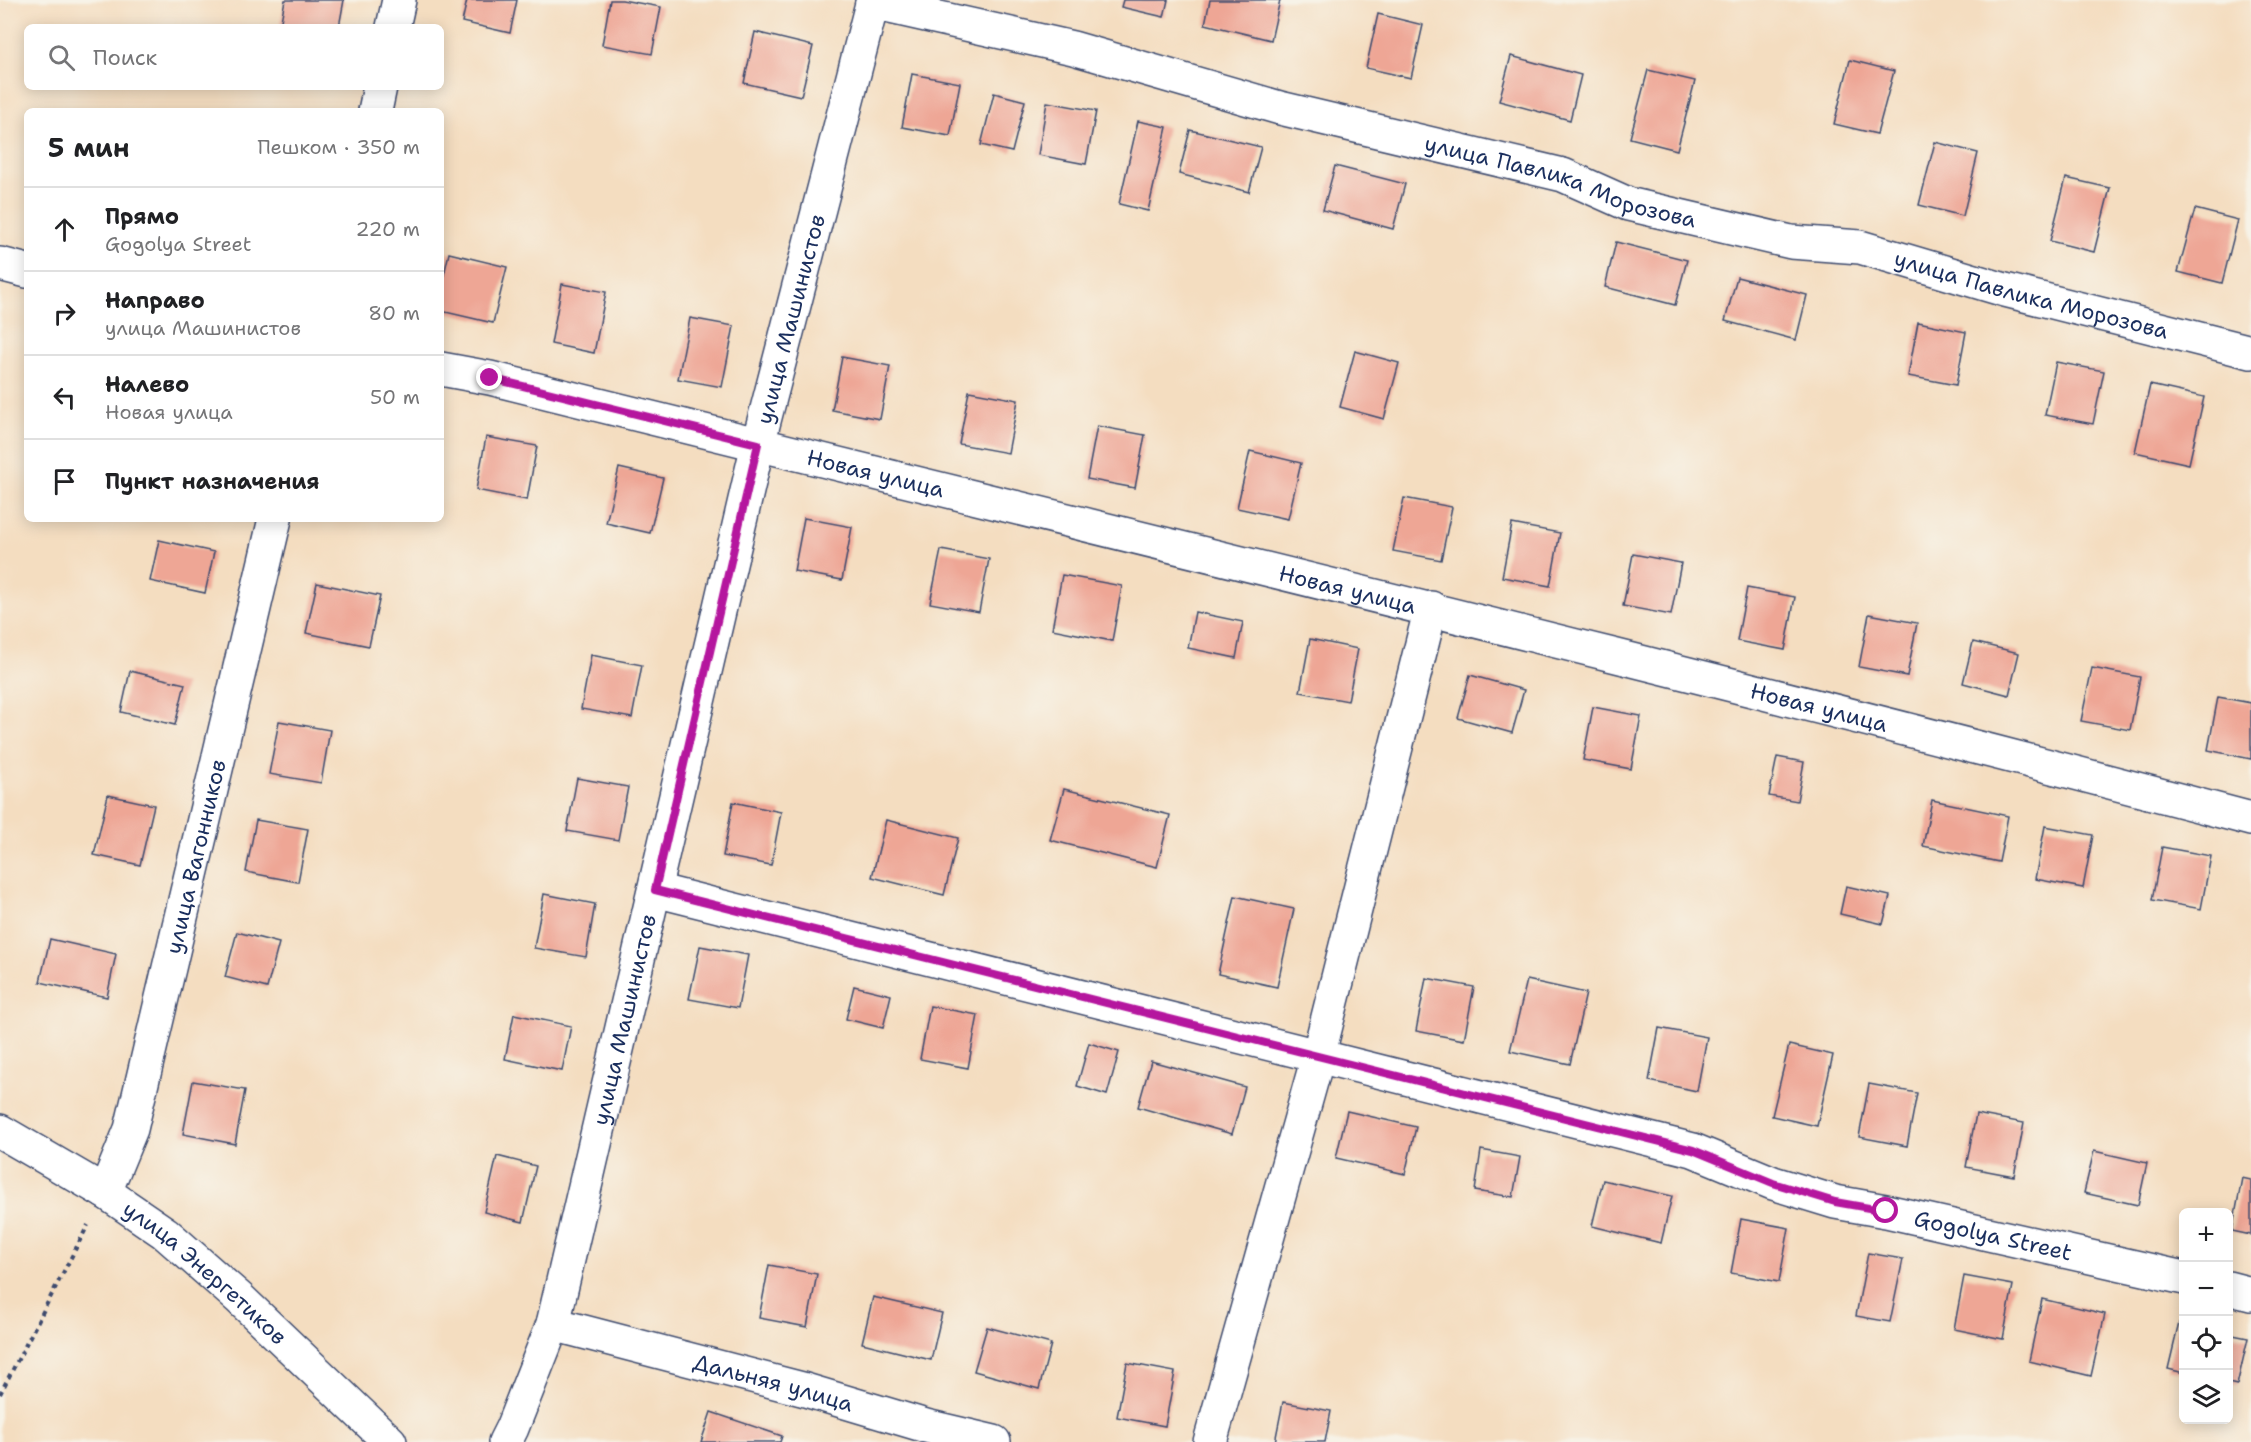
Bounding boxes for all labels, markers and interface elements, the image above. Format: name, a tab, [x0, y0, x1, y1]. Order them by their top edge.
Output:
search box	[24, 24, 444, 90]
icon: search	[45, 41, 78, 74]
text: Поиск	[93, 43, 157, 72]
street label: улица Павлика Морозова	[1422, 128, 1700, 234]
text: 5 мин	[48, 130, 129, 165]
text: Пешком · 350 m	[257, 134, 420, 160]
text: Прямо	[105, 202, 179, 231]
street label: улица Машинистов	[749, 211, 831, 427]
icon: ahead	[48, 213, 81, 246]
text: 220 m	[356, 216, 420, 242]
text: Gogolya Street	[105, 231, 251, 257]
street label: улица Павлика Морозова	[1891, 244, 2172, 345]
text: Направо	[105, 286, 205, 315]
icon: right	[48, 297, 81, 330]
text: 80 m	[368, 300, 420, 326]
text: улица Машинистов	[105, 315, 301, 341]
route end	[476, 364, 502, 390]
text: Налево	[105, 370, 189, 399]
icon: left	[48, 381, 81, 414]
text: 50 m	[370, 384, 420, 410]
text: Новая улица	[105, 399, 233, 425]
street label: Новая улица	[804, 442, 948, 504]
icon: arrive	[48, 465, 81, 498]
text: Пункт назначения	[105, 467, 319, 496]
street label: Новая улица	[1276, 558, 1420, 620]
street label: Новая улица	[1747, 676, 1891, 739]
street label: улица Вагонников	[158, 757, 232, 957]
street label: улица Машинистов	[585, 911, 663, 1128]
street label: улица Энергетиков	[117, 1194, 293, 1351]
route start	[1872, 1197, 1898, 1223]
street label: Gogolya Street	[1911, 1203, 2075, 1267]
map controls	[2179, 1208, 2233, 1424]
button: +	[2179, 1208, 2233, 1262]
button: −	[2179, 1262, 2233, 1316]
button: locate	[2179, 1316, 2233, 1370]
street label: Дальняя улица	[690, 1347, 857, 1418]
button: layers	[2179, 1370, 2233, 1424]

